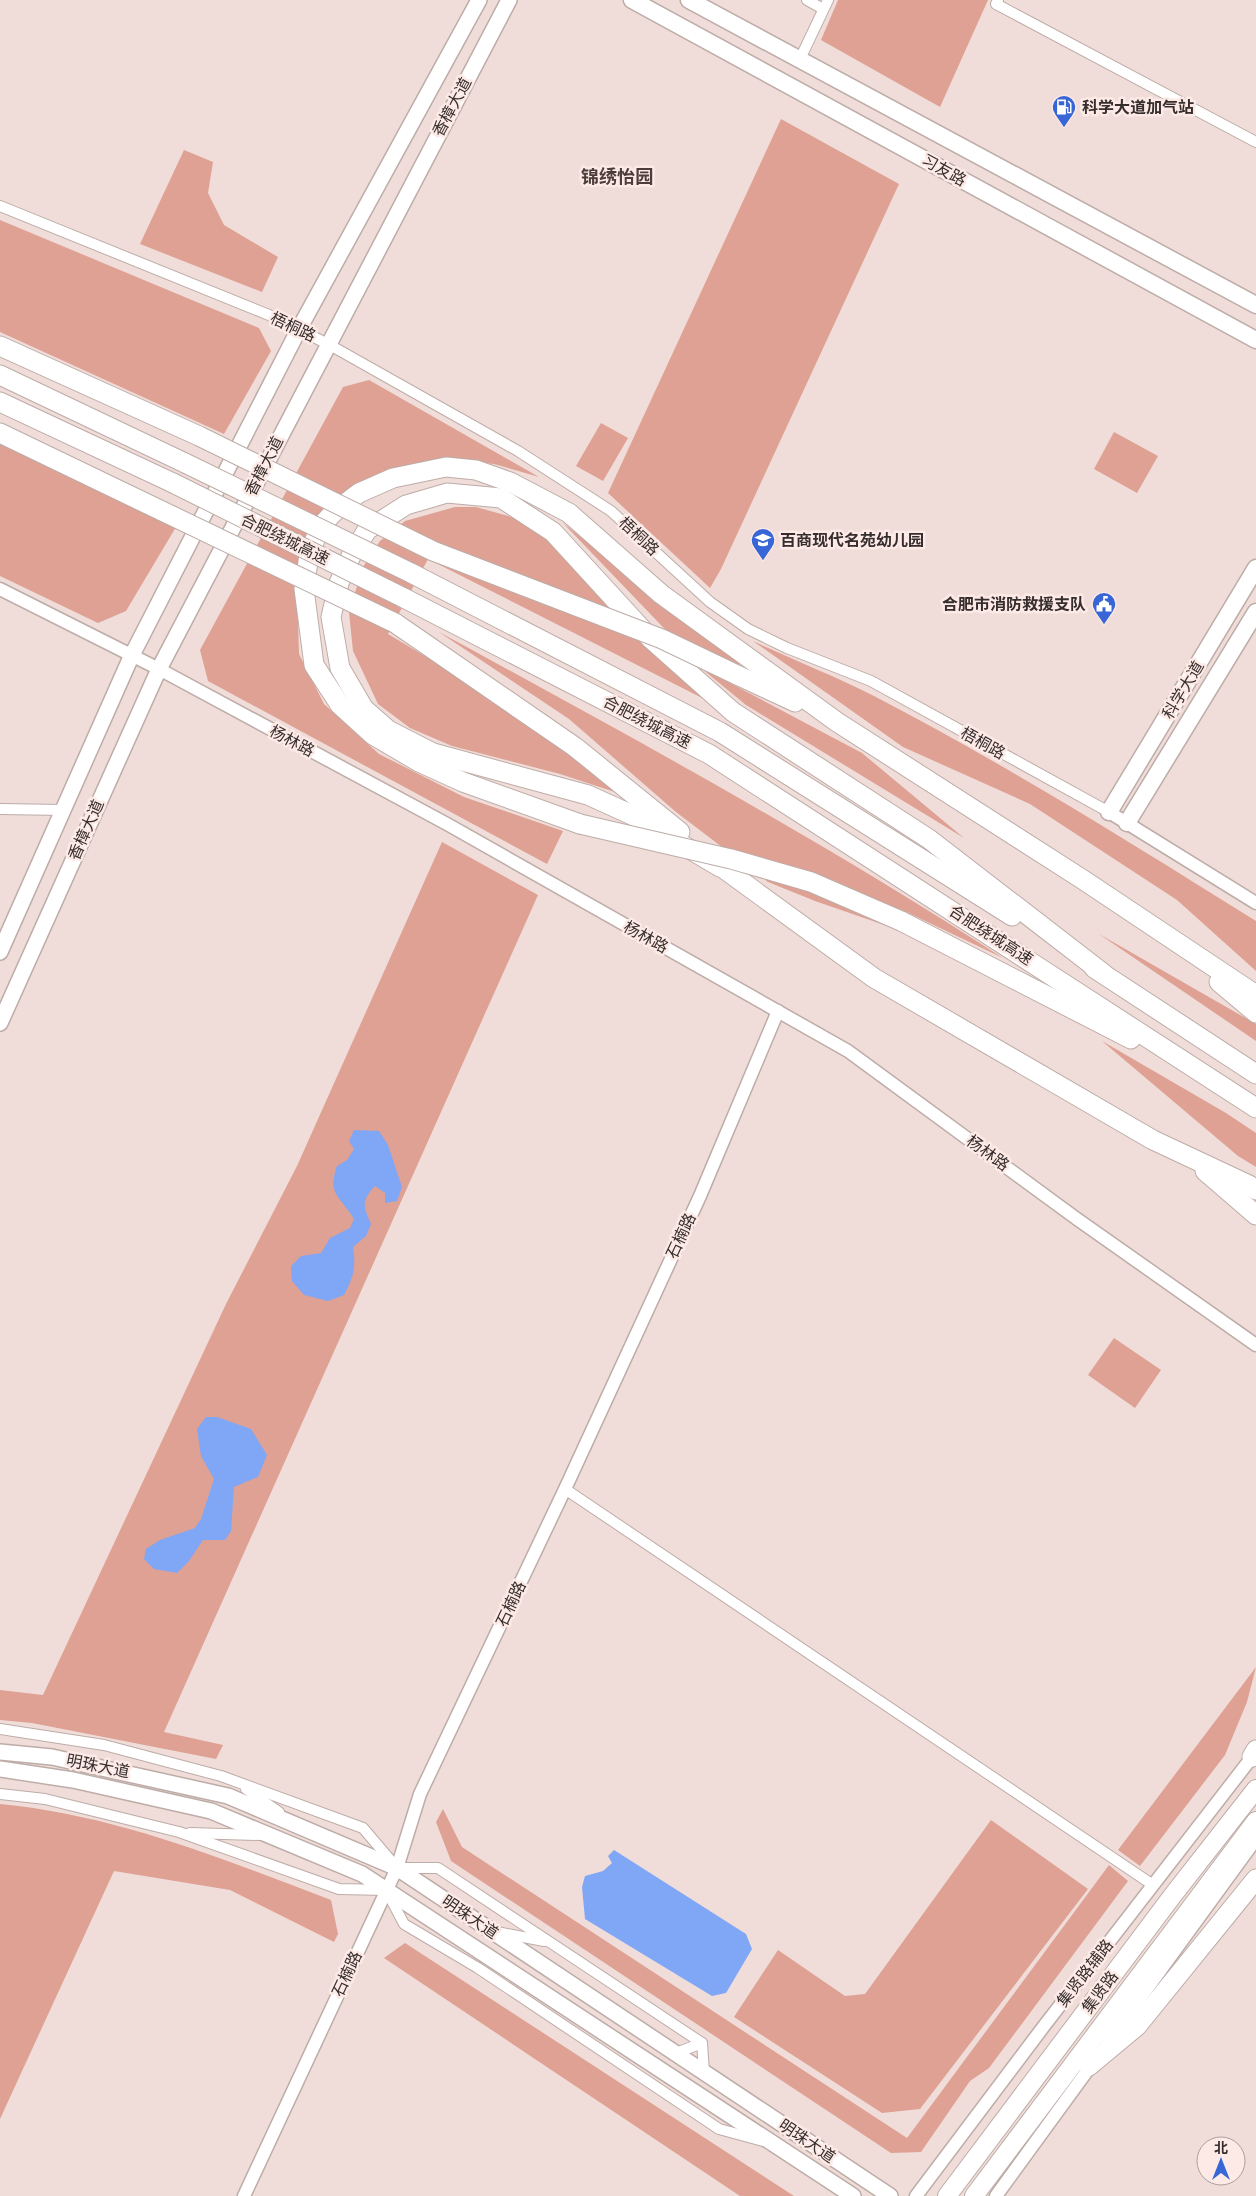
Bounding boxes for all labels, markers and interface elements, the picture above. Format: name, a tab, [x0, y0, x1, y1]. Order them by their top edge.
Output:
street label: 香樟大道	[429, 74, 475, 140]
fuel station icon: 科学大道加气站	[1051, 94, 1077, 128]
place label: 科学大道加气站	[1082, 98, 1194, 117]
street label: 习友路	[918, 150, 970, 190]
district label: 锦绣怡园	[581, 166, 653, 188]
street label: 梧桐路	[267, 308, 319, 346]
street label: 香樟大道	[241, 433, 287, 499]
street label: 合肥绕城高速	[238, 509, 332, 569]
street label: 梧桐路	[615, 513, 663, 559]
school or university icon: 百商现代名苑幼儿园	[750, 527, 776, 561]
place label: 百商现代名苑幼儿园	[780, 531, 924, 550]
public building icon: 合肥市消防救援支队	[1091, 591, 1117, 625]
place label: 合肥市消防救援支队	[942, 595, 1086, 614]
street label: 科学大道	[1158, 658, 1208, 722]
street label: 合肥绕城高速	[600, 692, 694, 752]
street label: 杨林路	[266, 721, 318, 761]
street label: 梧桐路	[957, 723, 1009, 763]
street label: 香樟大道	[64, 797, 108, 863]
street label: 合肥绕城高速	[946, 901, 1036, 969]
street label: 杨林路	[620, 917, 672, 957]
street label: 杨林路	[963, 1131, 1013, 1175]
street label: 石楠路	[662, 1210, 700, 1262]
street label: 石楠路	[492, 1578, 530, 1630]
street label: 明珠大道	[65, 1751, 131, 1781]
street label: 明珠大道	[438, 1891, 502, 1943]
street label: 集贤路辅路	[1053, 1936, 1117, 2010]
street label: 石楠路	[328, 1948, 366, 2000]
street label: 集贤路	[1078, 1967, 1122, 2017]
street label: 明珠大道	[775, 2115, 839, 2167]
north arrow	[1196, 2136, 1246, 2186]
text: 北	[1214, 2140, 1228, 2157]

